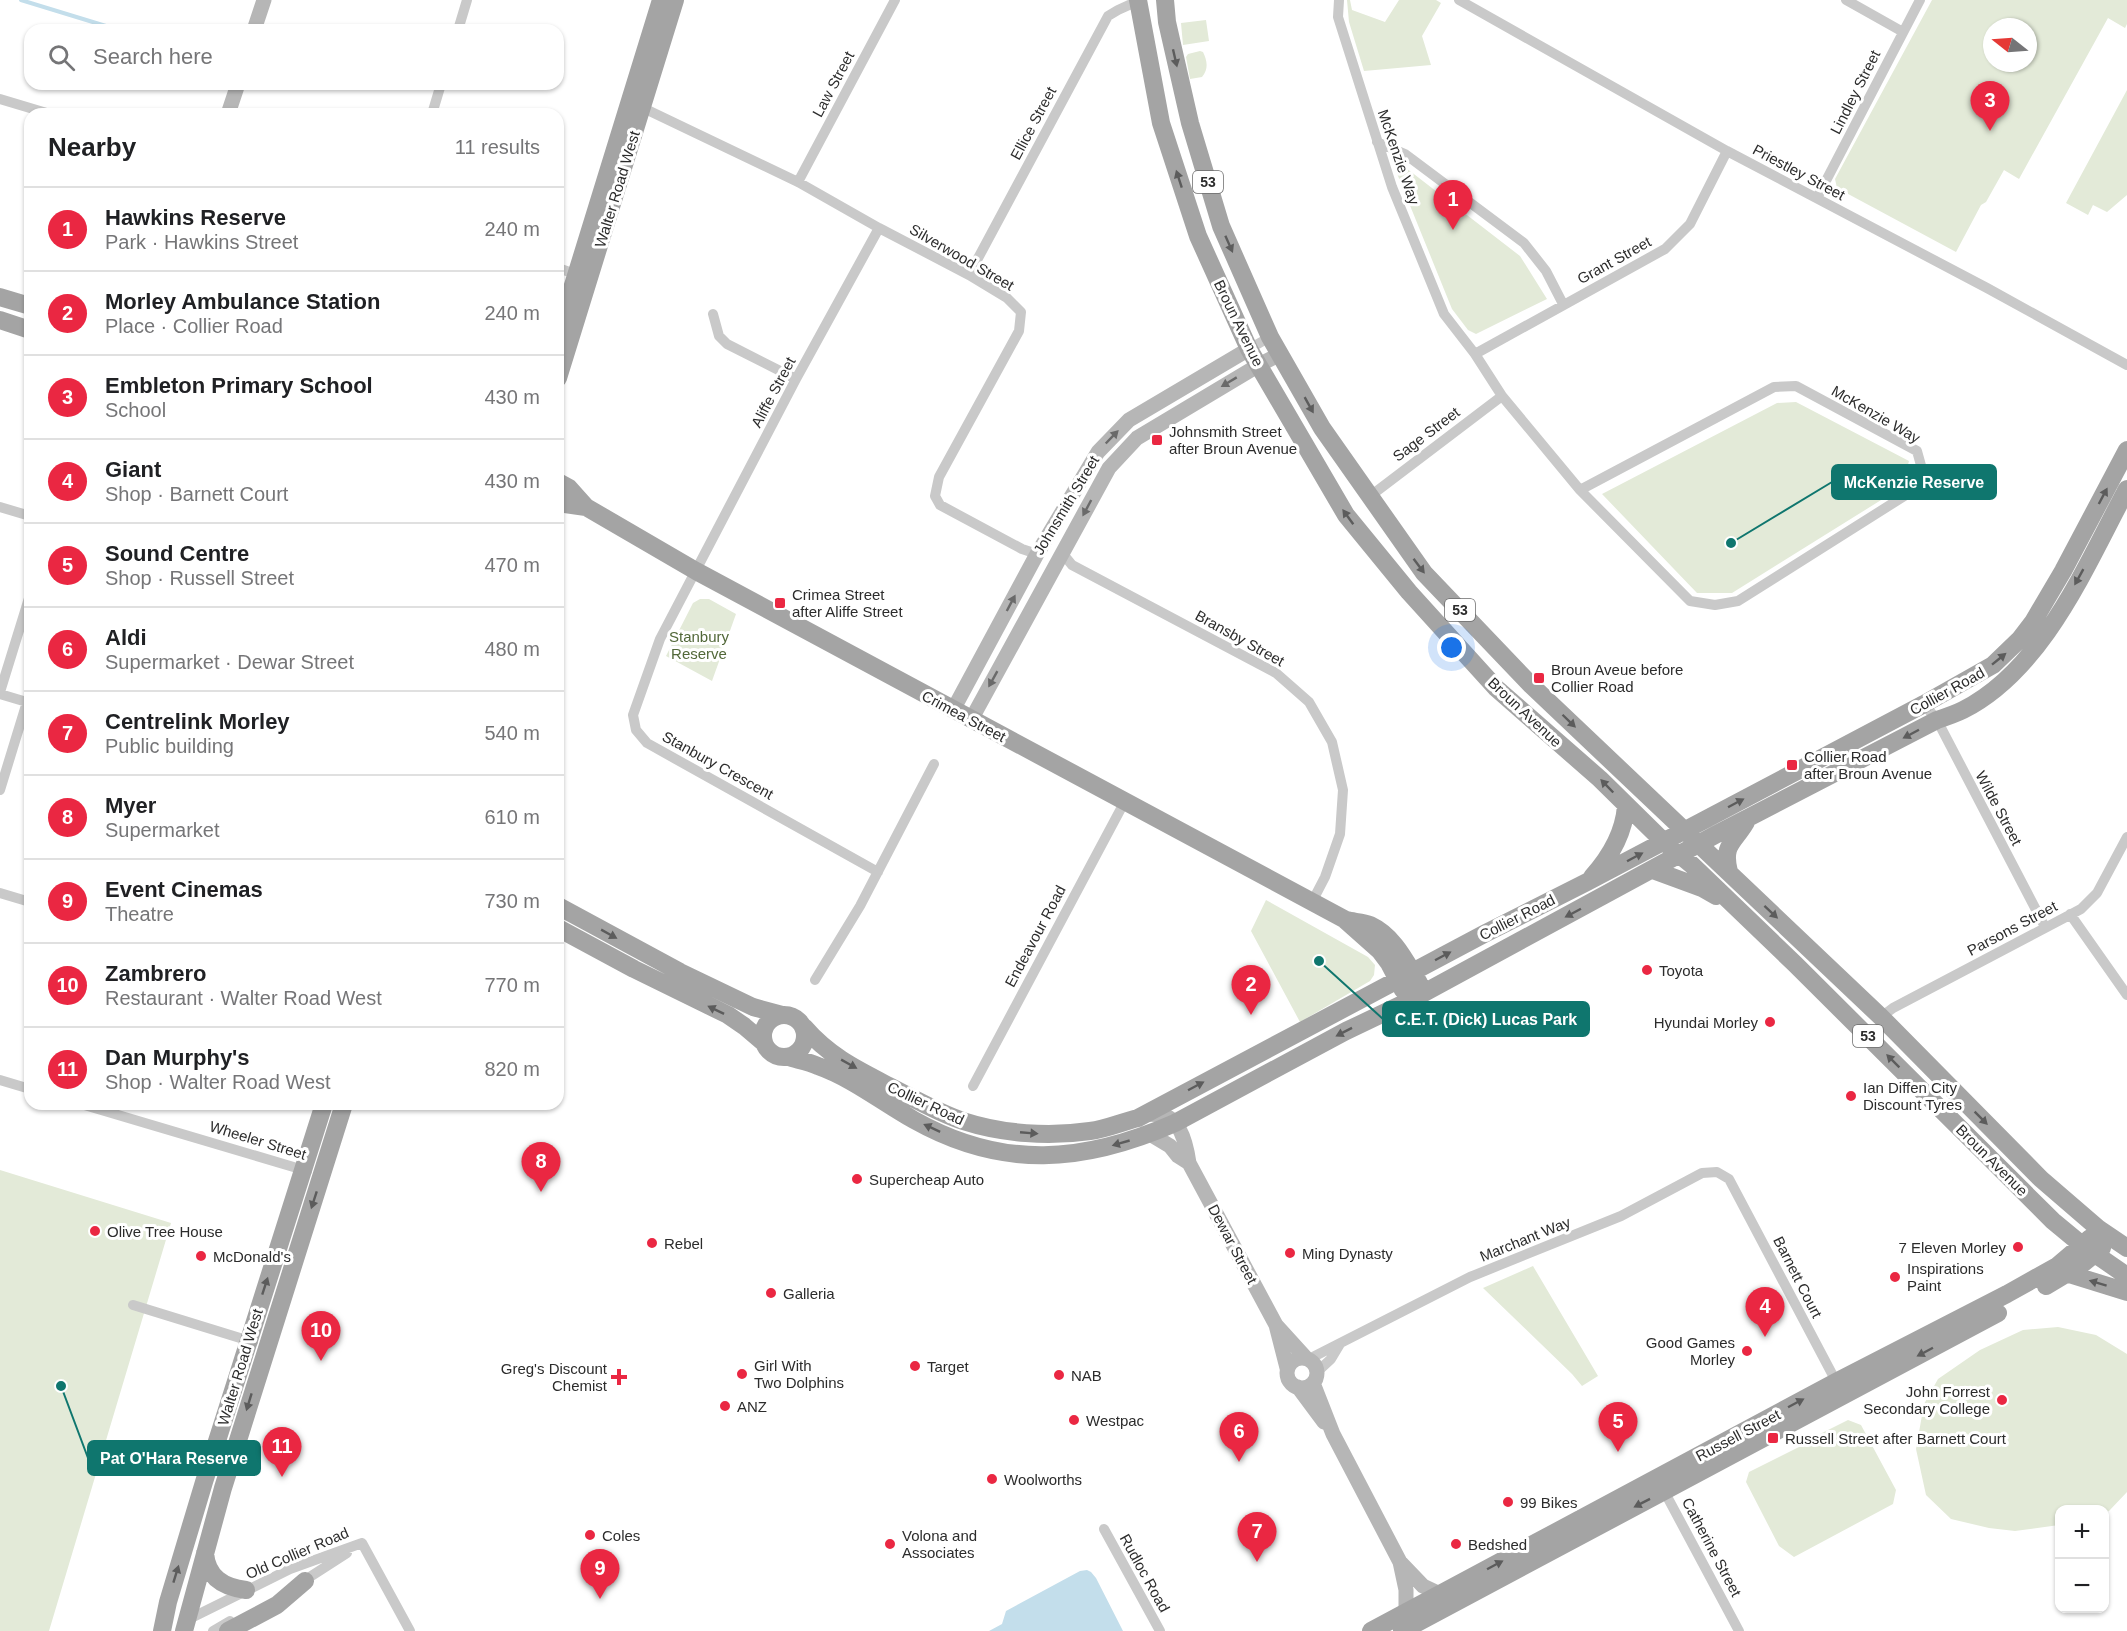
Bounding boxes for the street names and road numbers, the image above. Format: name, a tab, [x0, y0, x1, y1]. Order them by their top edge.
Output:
street label: Lindley Street	[1827, 47, 1884, 137]
street label: Law Street	[809, 48, 858, 120]
street label: Ellice Street	[1007, 83, 1060, 162]
street label: McKenzie Way	[1375, 107, 1423, 207]
street label: Walter Road West	[591, 128, 643, 249]
street label: Priestley Street	[1750, 141, 1849, 204]
road number: 53	[1193, 171, 1223, 193]
street label: Silverwood Street	[907, 220, 1018, 294]
street label: Grant Street	[1574, 232, 1655, 287]
street label: Broun Avenue	[1211, 277, 1267, 369]
street label: Aliffe Street	[747, 353, 799, 430]
street label: McKenzie Way	[1829, 382, 1924, 446]
street label: Sage Street	[1389, 403, 1463, 465]
street label: Johnsmith Street	[1030, 452, 1103, 558]
road number: 53	[1445, 599, 1475, 621]
street label: Bransby Street	[1192, 607, 1288, 670]
street label: Collier Road	[1907, 664, 1987, 718]
street label: Broun Avenue	[1485, 674, 1565, 750]
street label: Crimea Street	[919, 687, 1010, 746]
street label: Stanbury Crescent	[660, 727, 777, 803]
street label: Wilde Street	[1972, 768, 2026, 849]
street label: Endeavour Road	[1001, 882, 1069, 990]
street label: Collier Road	[1476, 891, 1558, 943]
street label: Parsons Street	[1964, 897, 2061, 959]
road number: 53	[1853, 1025, 1883, 1047]
street label: Collier Road	[885, 1078, 967, 1128]
street label: Wheeler Street	[208, 1117, 309, 1163]
street label: Broun Avenue	[1953, 1121, 2031, 1199]
street label: Dewar Street	[1205, 1201, 1261, 1287]
street label: Marchant Way	[1477, 1213, 1573, 1265]
street label: Barnett Court	[1770, 1233, 1826, 1321]
street label: Walter Road West	[214, 1306, 266, 1427]
street label: Russell Street	[1693, 1405, 1784, 1464]
street label: Catherine Street	[1679, 1495, 1746, 1600]
street label: Old Collier Road	[243, 1524, 351, 1582]
street label: Rudloc Road	[1117, 1531, 1173, 1615]

